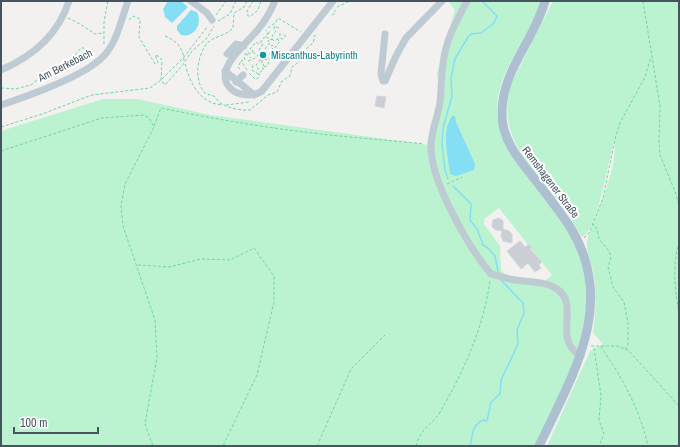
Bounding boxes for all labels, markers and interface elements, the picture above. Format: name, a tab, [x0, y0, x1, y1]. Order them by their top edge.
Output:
street label: Am Berkebach	[35, 45, 95, 85]
place label: Miscanthus-Labyrinth	[271, 48, 358, 62]
marker: Miscanthus-Labyrinth	[258, 50, 268, 60]
street label: Remshagener Straße	[519, 143, 583, 221]
scale bar	[14, 409, 98, 435]
text: 100 m	[20, 415, 47, 431]

